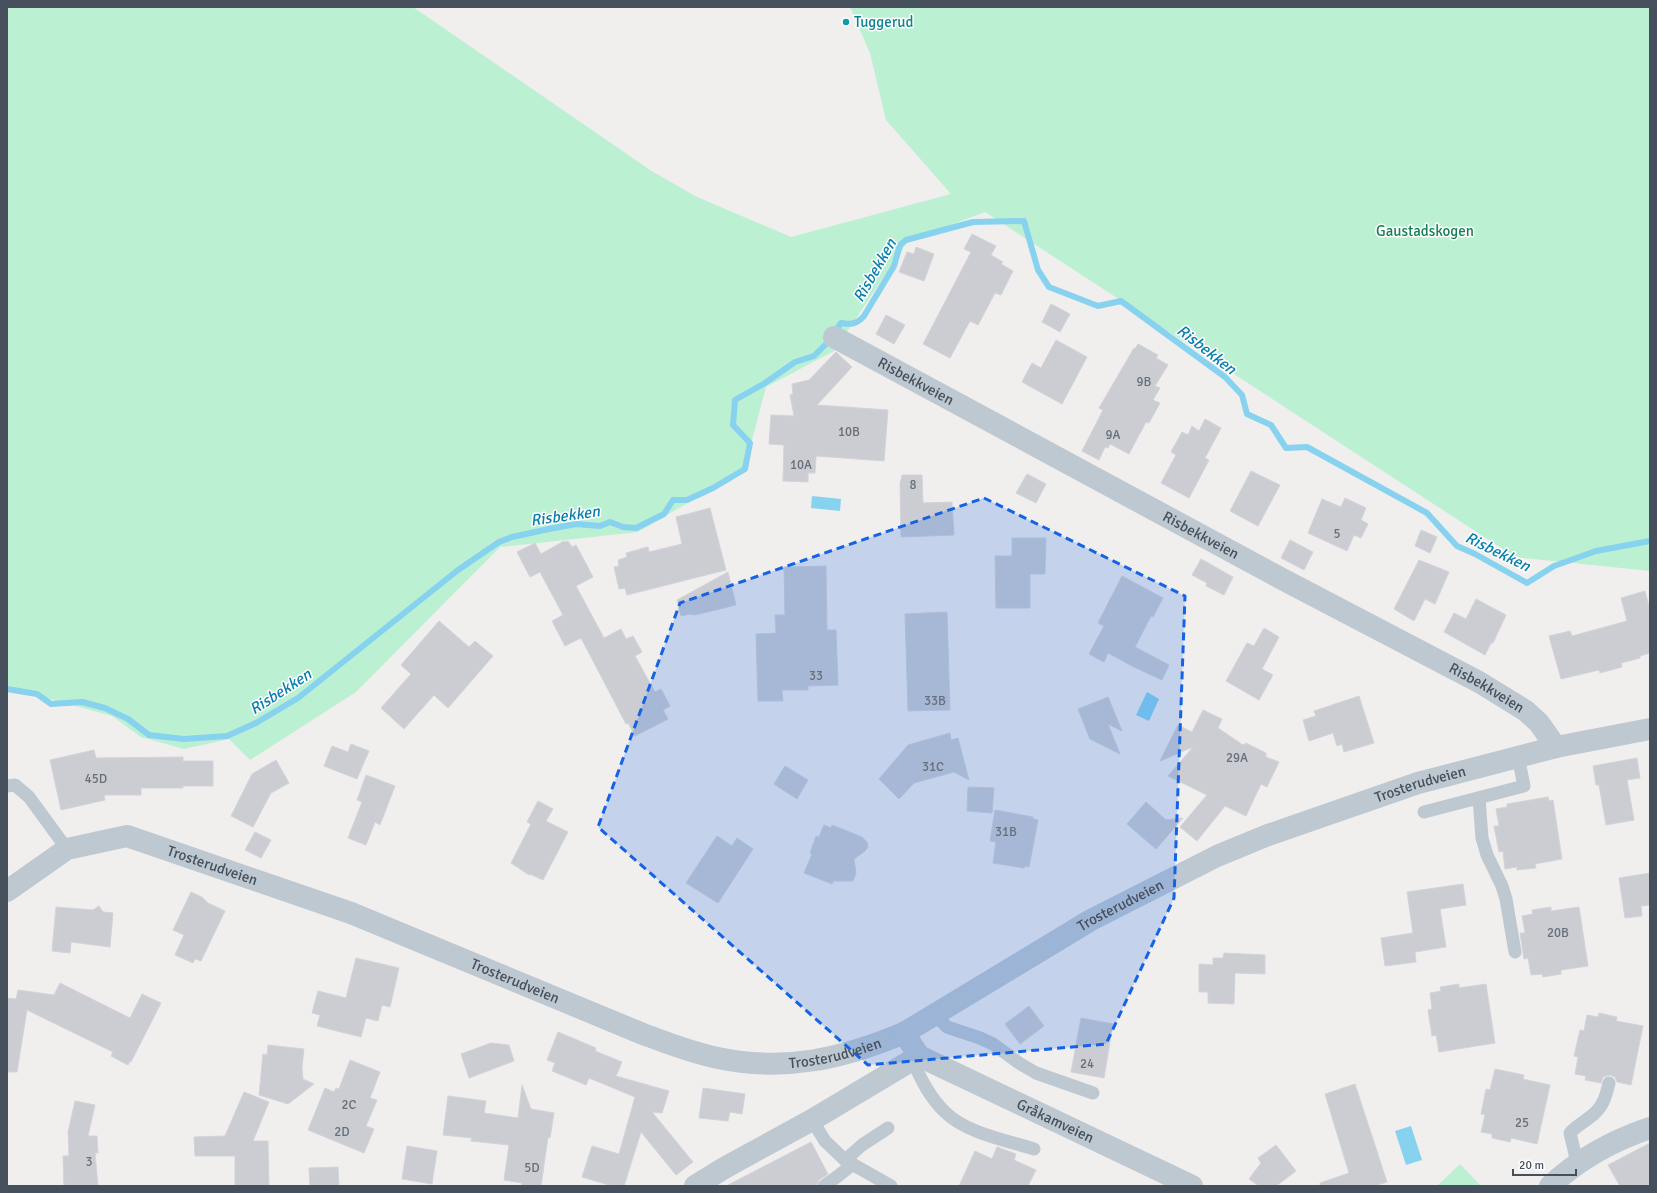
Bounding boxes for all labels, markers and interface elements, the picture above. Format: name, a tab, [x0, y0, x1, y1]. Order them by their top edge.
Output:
place label: Tuggerud	[854, 13, 913, 31]
marker: Tuggerud	[841, 17, 851, 27]
park label: Gaustadskogen	[1376, 222, 1474, 240]
water label: Risbekken	[849, 234, 902, 306]
water label: Risbekken	[1173, 320, 1241, 380]
street label: Risbekkveien	[875, 353, 957, 409]
house number: 9B	[1137, 374, 1152, 390]
house number: 10B	[838, 424, 860, 440]
house number: 9A	[1106, 427, 1121, 443]
house number: 10A	[790, 457, 812, 473]
house number: 8	[909, 477, 917, 493]
water label: Risbekken	[529, 501, 602, 531]
street label: Risbekkveien	[1160, 507, 1242, 563]
house number: 5	[1333, 526, 1341, 542]
water label: Risbekken	[1462, 528, 1534, 577]
street label: Risbekkveien	[1446, 659, 1528, 717]
water label: Risbekken	[246, 664, 316, 719]
house number: 33	[809, 668, 823, 684]
house number: 33B	[924, 693, 946, 709]
house number: 29A	[1226, 750, 1248, 766]
house number: 31C	[922, 759, 944, 775]
street label: Trosterudveien	[1372, 762, 1468, 806]
house number: 45D	[85, 771, 107, 787]
house number: 31B	[995, 824, 1017, 840]
street label: Trosterudveien	[165, 841, 260, 889]
street label: Trosterudveien	[1074, 876, 1167, 935]
house number: 20B	[1547, 925, 1569, 941]
street label: Trosterudveien	[468, 955, 562, 1007]
street label: Trosterudveien	[788, 1034, 884, 1072]
house number: 24	[1080, 1056, 1094, 1072]
street label: Gråkamveien	[1014, 1095, 1097, 1147]
house number: 2C	[342, 1097, 357, 1113]
house number: 25	[1515, 1115, 1529, 1131]
house number: 2D	[334, 1124, 350, 1140]
scale bar	[1513, 1151, 1576, 1177]
house number: 3	[85, 1154, 93, 1170]
text: 20 m	[1519, 1158, 1544, 1173]
house number: 5D	[524, 1160, 540, 1176]

